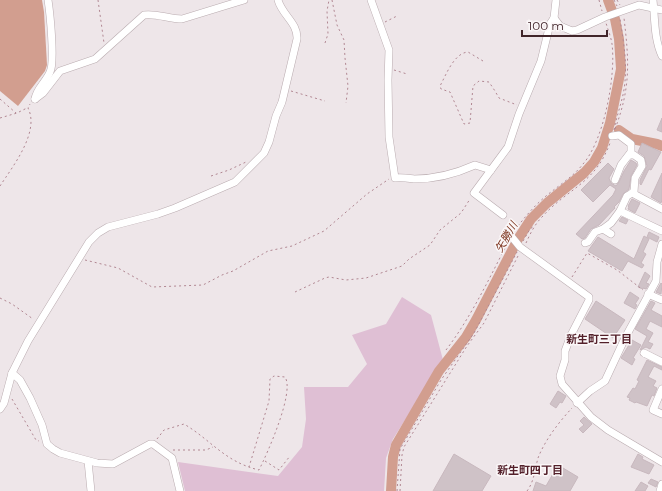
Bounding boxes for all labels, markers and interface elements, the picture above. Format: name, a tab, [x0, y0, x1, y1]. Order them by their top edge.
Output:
scale bar	[522, 12, 607, 38]
text: 100 m	[528, 18, 564, 33]
water label: 矢勝川	[492, 218, 521, 255]
district label: 新生町三丁目	[566, 332, 632, 346]
district label: 新生町四丁目	[497, 463, 563, 477]

